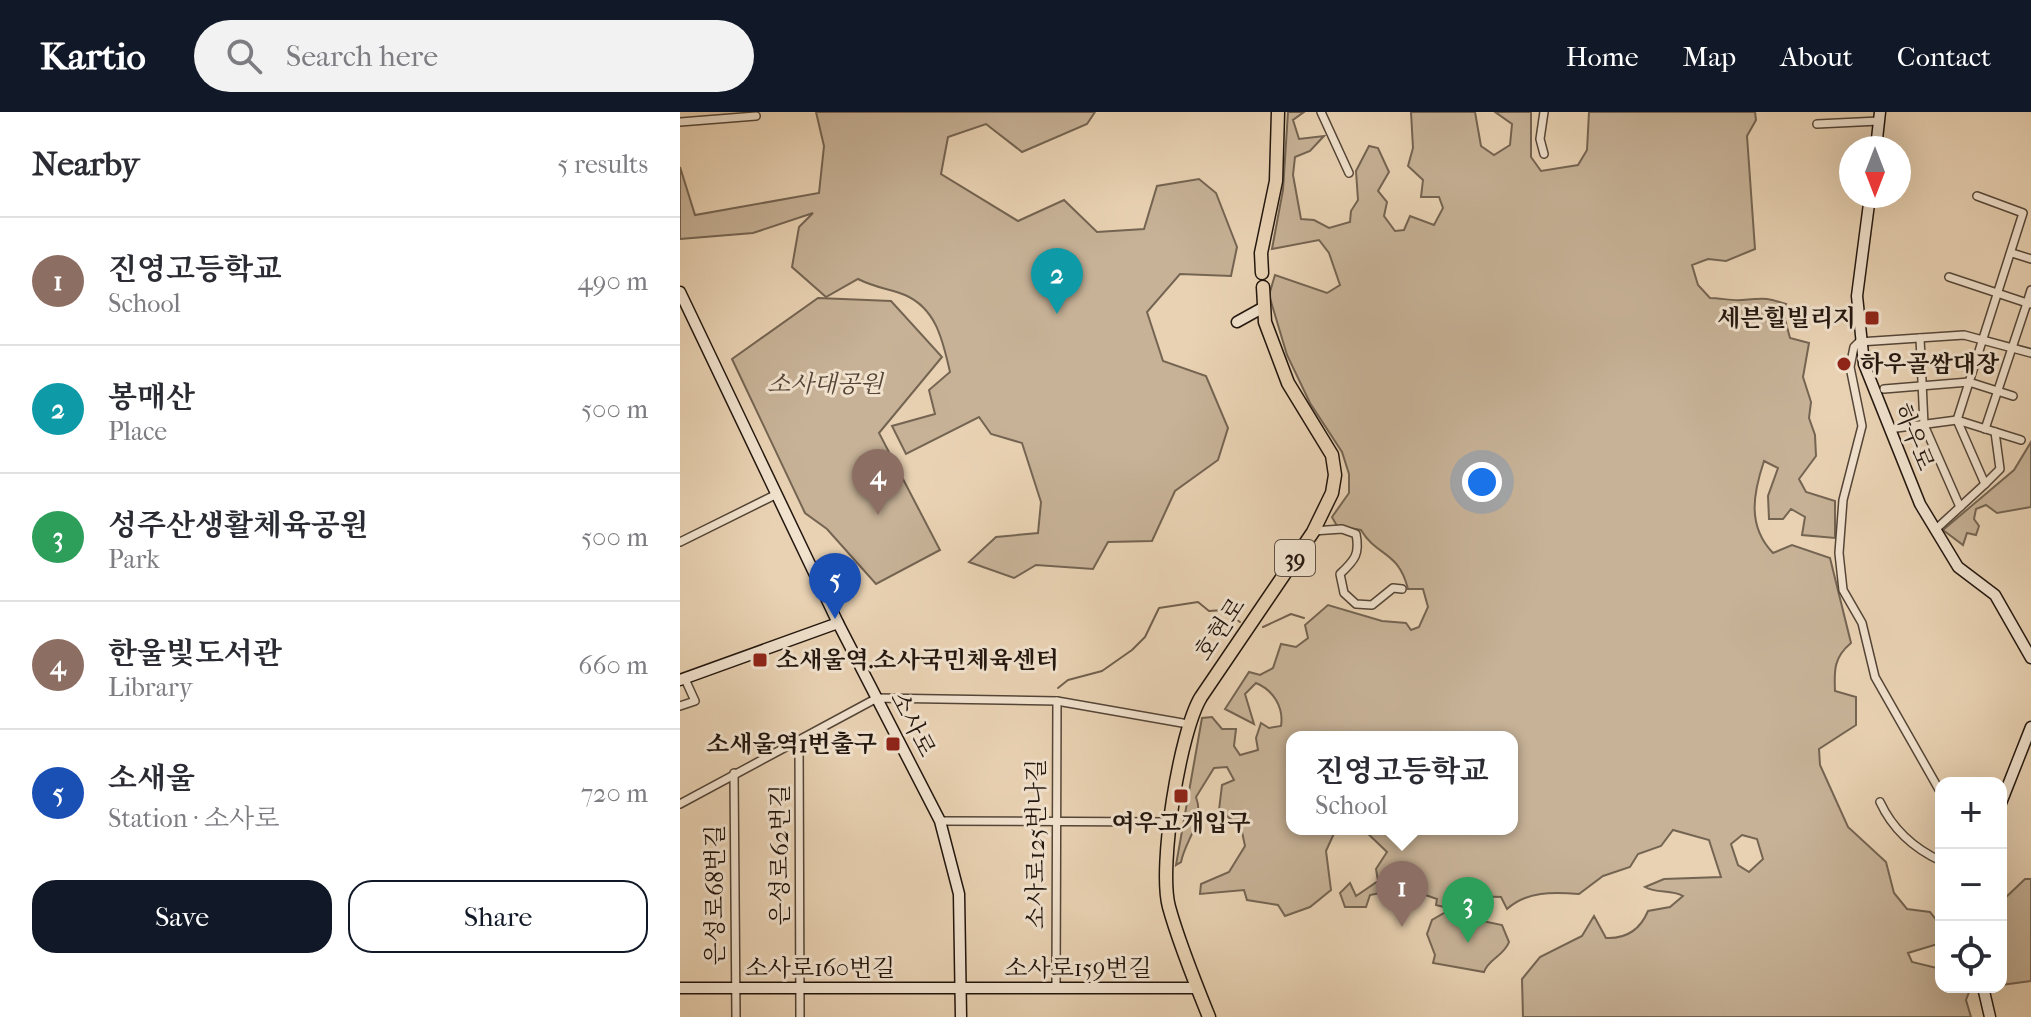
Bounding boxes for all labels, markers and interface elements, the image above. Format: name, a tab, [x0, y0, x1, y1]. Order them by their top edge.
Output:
search box	[194, 20, 754, 92]
text: Kartio	[40, 34, 146, 79]
icon: search	[222, 34, 266, 78]
text: Search here	[286, 39, 438, 74]
text: Home	[1566, 40, 1639, 73]
text: Map	[1683, 40, 1736, 73]
text: About	[1780, 40, 1853, 73]
text: Contact	[1897, 40, 1991, 73]
north arrow	[1839, 136, 1911, 208]
text: Nearby	[32, 144, 139, 184]
text: 5 results	[557, 149, 648, 180]
pin: 2	[1031, 248, 1083, 314]
text: 진영고등학교	[108, 252, 282, 287]
text: 1	[53, 266, 63, 297]
text: 490 m	[577, 266, 648, 297]
text: School	[108, 288, 181, 319]
place label: 세븐힐빌리지	[1717, 304, 1856, 332]
marker: 세븐힐빌리지	[1863, 309, 1881, 327]
place label: 하우골쌈대장	[1860, 350, 2000, 378]
marker: 하우골쌈대장	[1835, 355, 1853, 373]
park label: 소사대공원	[767, 370, 885, 398]
text: 봉매산	[108, 380, 195, 415]
text: 2	[51, 394, 65, 425]
text: 500 m	[581, 394, 648, 425]
street label: 하우로	[1888, 400, 1940, 474]
text: Place	[108, 416, 167, 447]
pin: 4	[852, 449, 904, 515]
your location	[1462, 462, 1502, 502]
text: 성주산생활체육공원	[108, 508, 369, 543]
text: 3	[53, 522, 63, 553]
text: 500 m	[581, 522, 648, 553]
road number: 39	[1275, 540, 1315, 576]
text: Park	[108, 544, 160, 575]
pin: 5	[809, 553, 861, 619]
street label: 호현로	[1189, 592, 1251, 666]
text: 한울빛도서관	[108, 636, 282, 671]
place label: 소새울역.소사국민체육센터	[776, 646, 1059, 674]
text: 4	[50, 650, 66, 681]
text: 660 m	[578, 650, 648, 681]
marker: 소새울역.소사국민체육센터	[751, 651, 769, 669]
text: Library	[108, 672, 193, 703]
street label: 소사로	[885, 687, 941, 761]
place label: 소새울역1번출구	[706, 730, 877, 758]
popup	[1286, 731, 1518, 835]
marker: 소새울역1번출구	[884, 735, 902, 753]
text: 진영고등학교	[1315, 754, 1489, 789]
street label: 소사로125번나길	[1022, 759, 1050, 929]
text: 소새울	[108, 761, 195, 796]
map controls	[1935, 777, 2007, 993]
button: +	[1935, 777, 2007, 849]
text: 5	[52, 778, 64, 809]
text: 720 m	[581, 778, 648, 809]
street label: 은성로62번길	[766, 784, 794, 926]
marker: 여우고개입구	[1172, 787, 1190, 805]
text: School	[1315, 790, 1388, 821]
text: Station · 소사로	[108, 803, 279, 834]
place label: 여우고개입구	[1111, 809, 1251, 837]
street label: 은성로68번길	[701, 825, 729, 965]
button: −	[1935, 849, 2007, 921]
pin: 1	[1376, 861, 1428, 927]
pin: 3	[1442, 877, 1494, 943]
button: Save	[32, 880, 332, 953]
button: Share	[348, 880, 648, 953]
button: locate	[1935, 921, 2007, 993]
street label: 소사로160번길	[745, 954, 895, 982]
street label: 소사로159번길	[1004, 954, 1152, 982]

